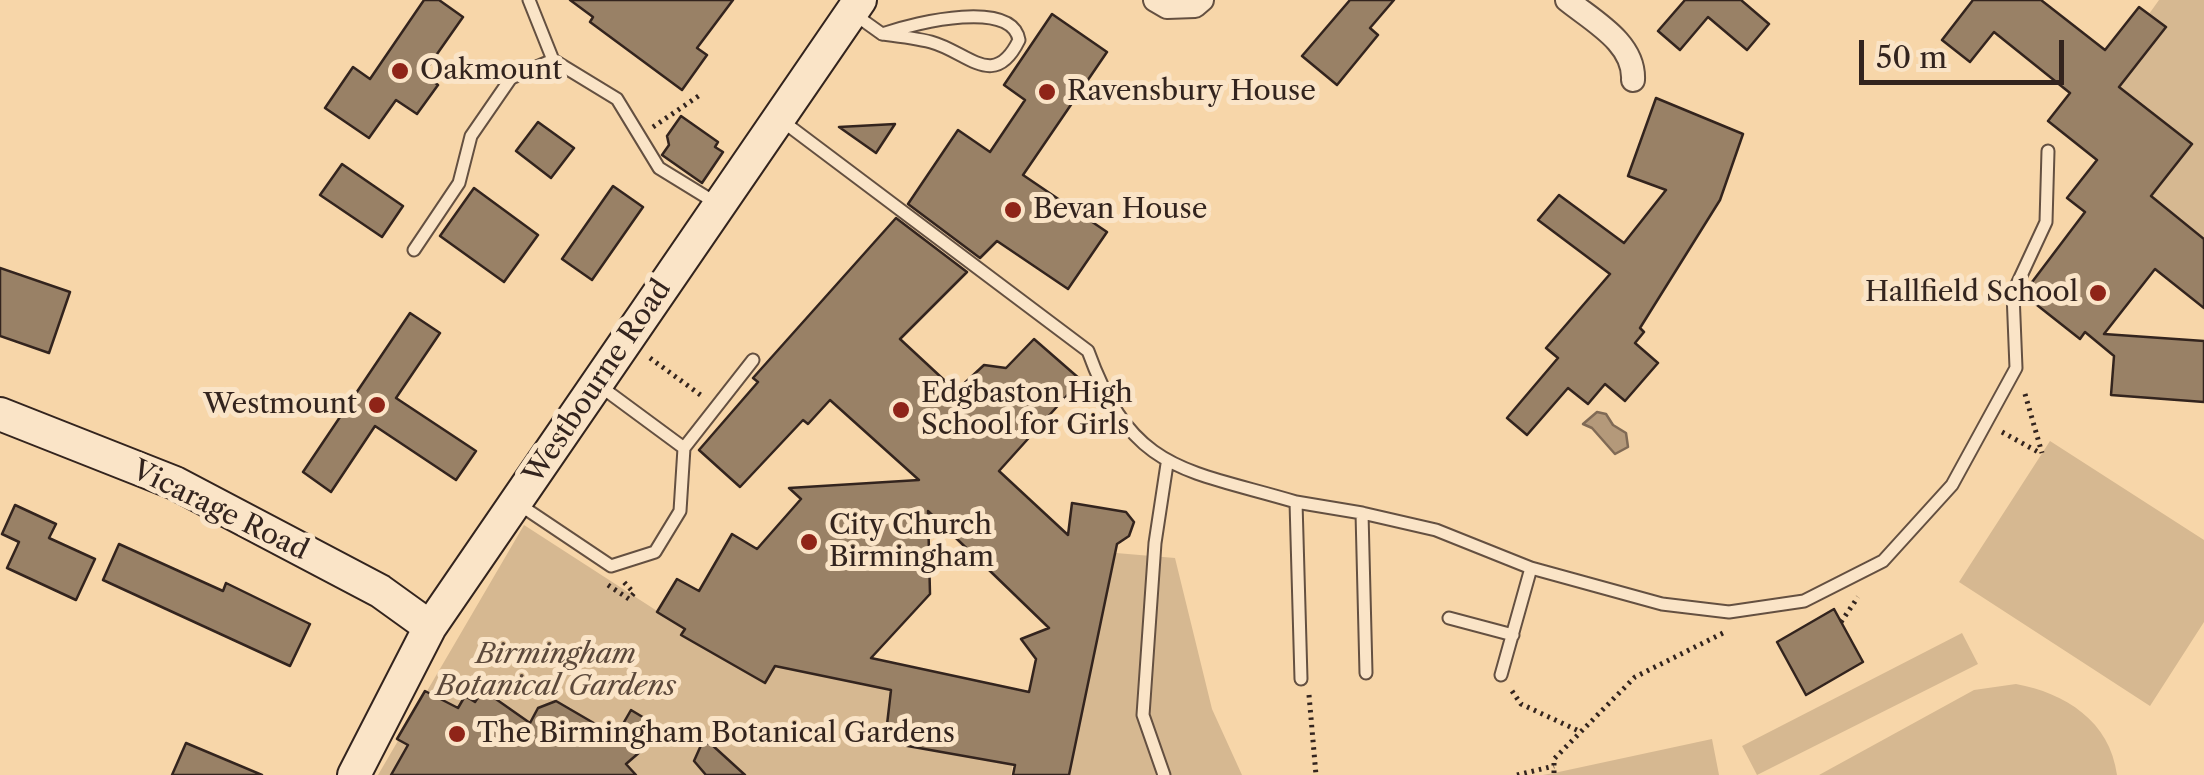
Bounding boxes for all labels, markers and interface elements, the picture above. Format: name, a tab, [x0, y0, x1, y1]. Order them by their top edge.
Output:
scale bar	[1864, 20, 2069, 82]
text: 50 m	[1876, 39, 1947, 76]
place label: Oakmount	[420, 54, 562, 88]
marker: Oakmount	[389, 60, 411, 82]
place label: Ravensbury House	[1067, 75, 1316, 109]
marker: Ravensbury House	[1036, 81, 1058, 103]
place label: Bevan House	[1033, 193, 1207, 227]
marker: Bevan House	[1002, 199, 1024, 221]
street label: Westbourne Road	[517, 274, 679, 490]
place label: Hallfield School	[1865, 276, 2078, 310]
marker: Hallfield School	[2087, 282, 2109, 304]
place label: Edgbaston High School for Girls	[921, 377, 1133, 443]
place label: Westmount	[203, 388, 357, 422]
marker: Westmount	[366, 394, 388, 416]
marker: Edgbaston High School for Girls	[890, 399, 912, 421]
street label: Vicarage Road	[127, 454, 313, 568]
place label: City Church Birmingham	[829, 509, 994, 575]
marker: City Church Birmingham	[798, 531, 820, 553]
park label: Birmingham Botanical Gardens	[436, 638, 676, 704]
place label: The Birmingham Botanical Gardens	[477, 717, 955, 751]
marker: The Birmingham Botanical Gardens	[446, 723, 468, 745]

